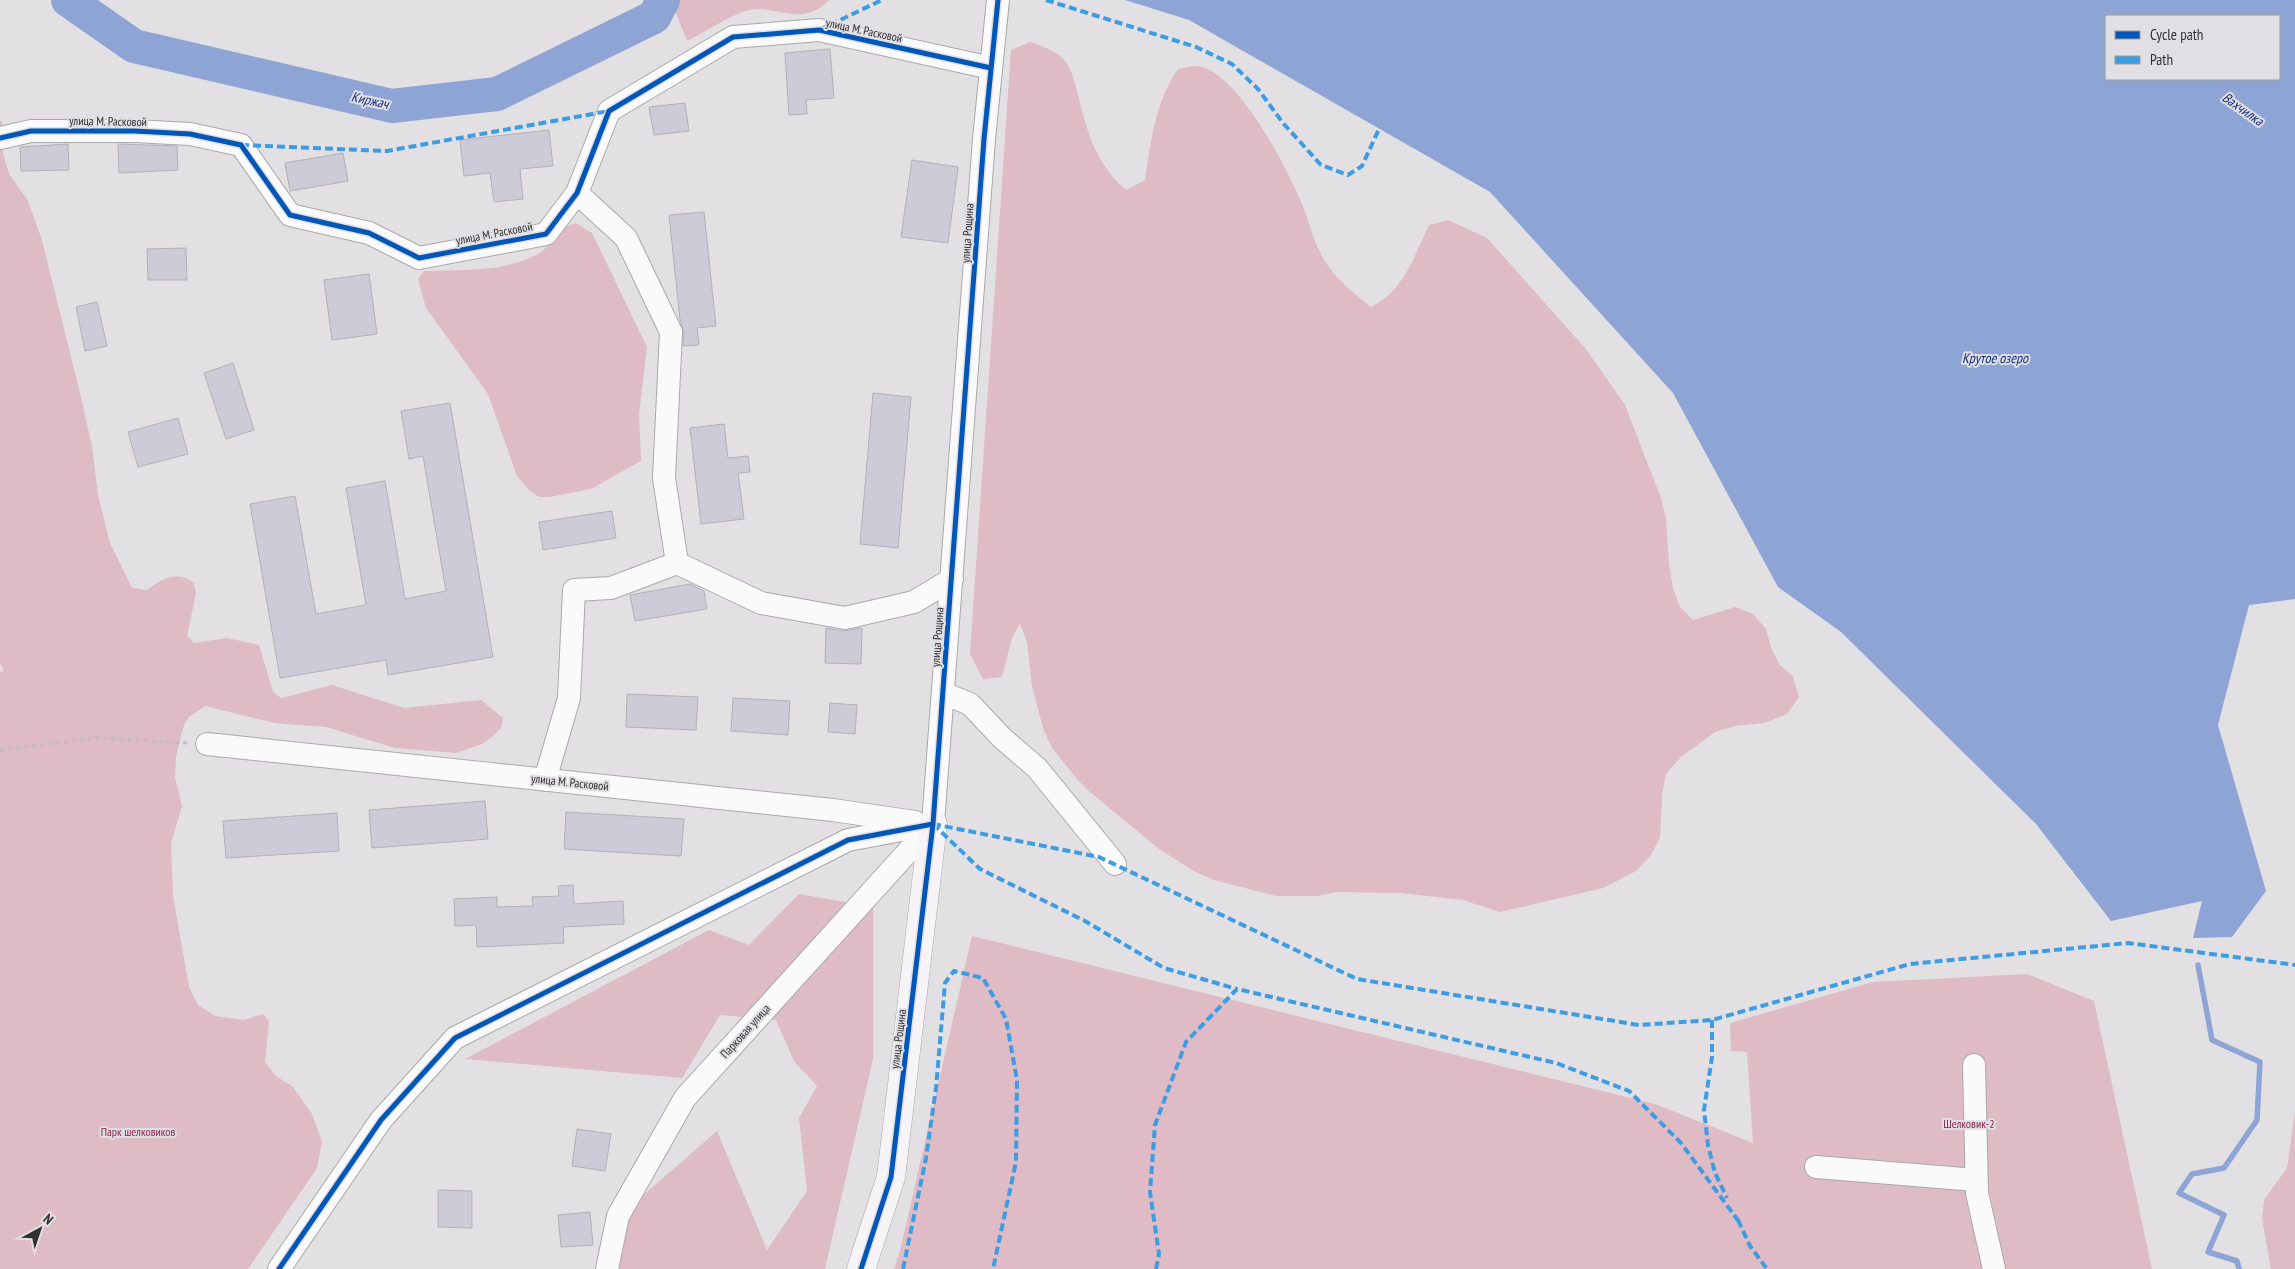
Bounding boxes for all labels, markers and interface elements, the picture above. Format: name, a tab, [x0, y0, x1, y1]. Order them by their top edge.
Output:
street label: улица М. Расковой	[824, 15, 904, 45]
legend	[2105, 15, 2280, 80]
text: Cycle path	[2150, 25, 2203, 44]
text: Path	[2150, 50, 2173, 69]
water label: Киржач	[350, 87, 392, 113]
water label: Вахчилка	[2219, 88, 2268, 130]
street label: улица М. Расковой	[69, 113, 147, 129]
street label: улица Рощина	[957, 202, 977, 263]
street label: улица М. Расковой	[454, 218, 534, 248]
water label: Крутое озеро	[1962, 349, 2029, 367]
street label: улица Рощина	[927, 606, 947, 667]
street label: улица М. Расковой	[530, 770, 610, 794]
street label: Парковая улица	[717, 1001, 773, 1061]
street label: улица Рощина	[887, 1008, 909, 1070]
park label: Шелковик-2	[1943, 1116, 1995, 1131]
park label: Парк шелковиков	[101, 1124, 176, 1139]
north arrow	[15, 1204, 65, 1254]
text: N	[40, 1210, 57, 1228]

